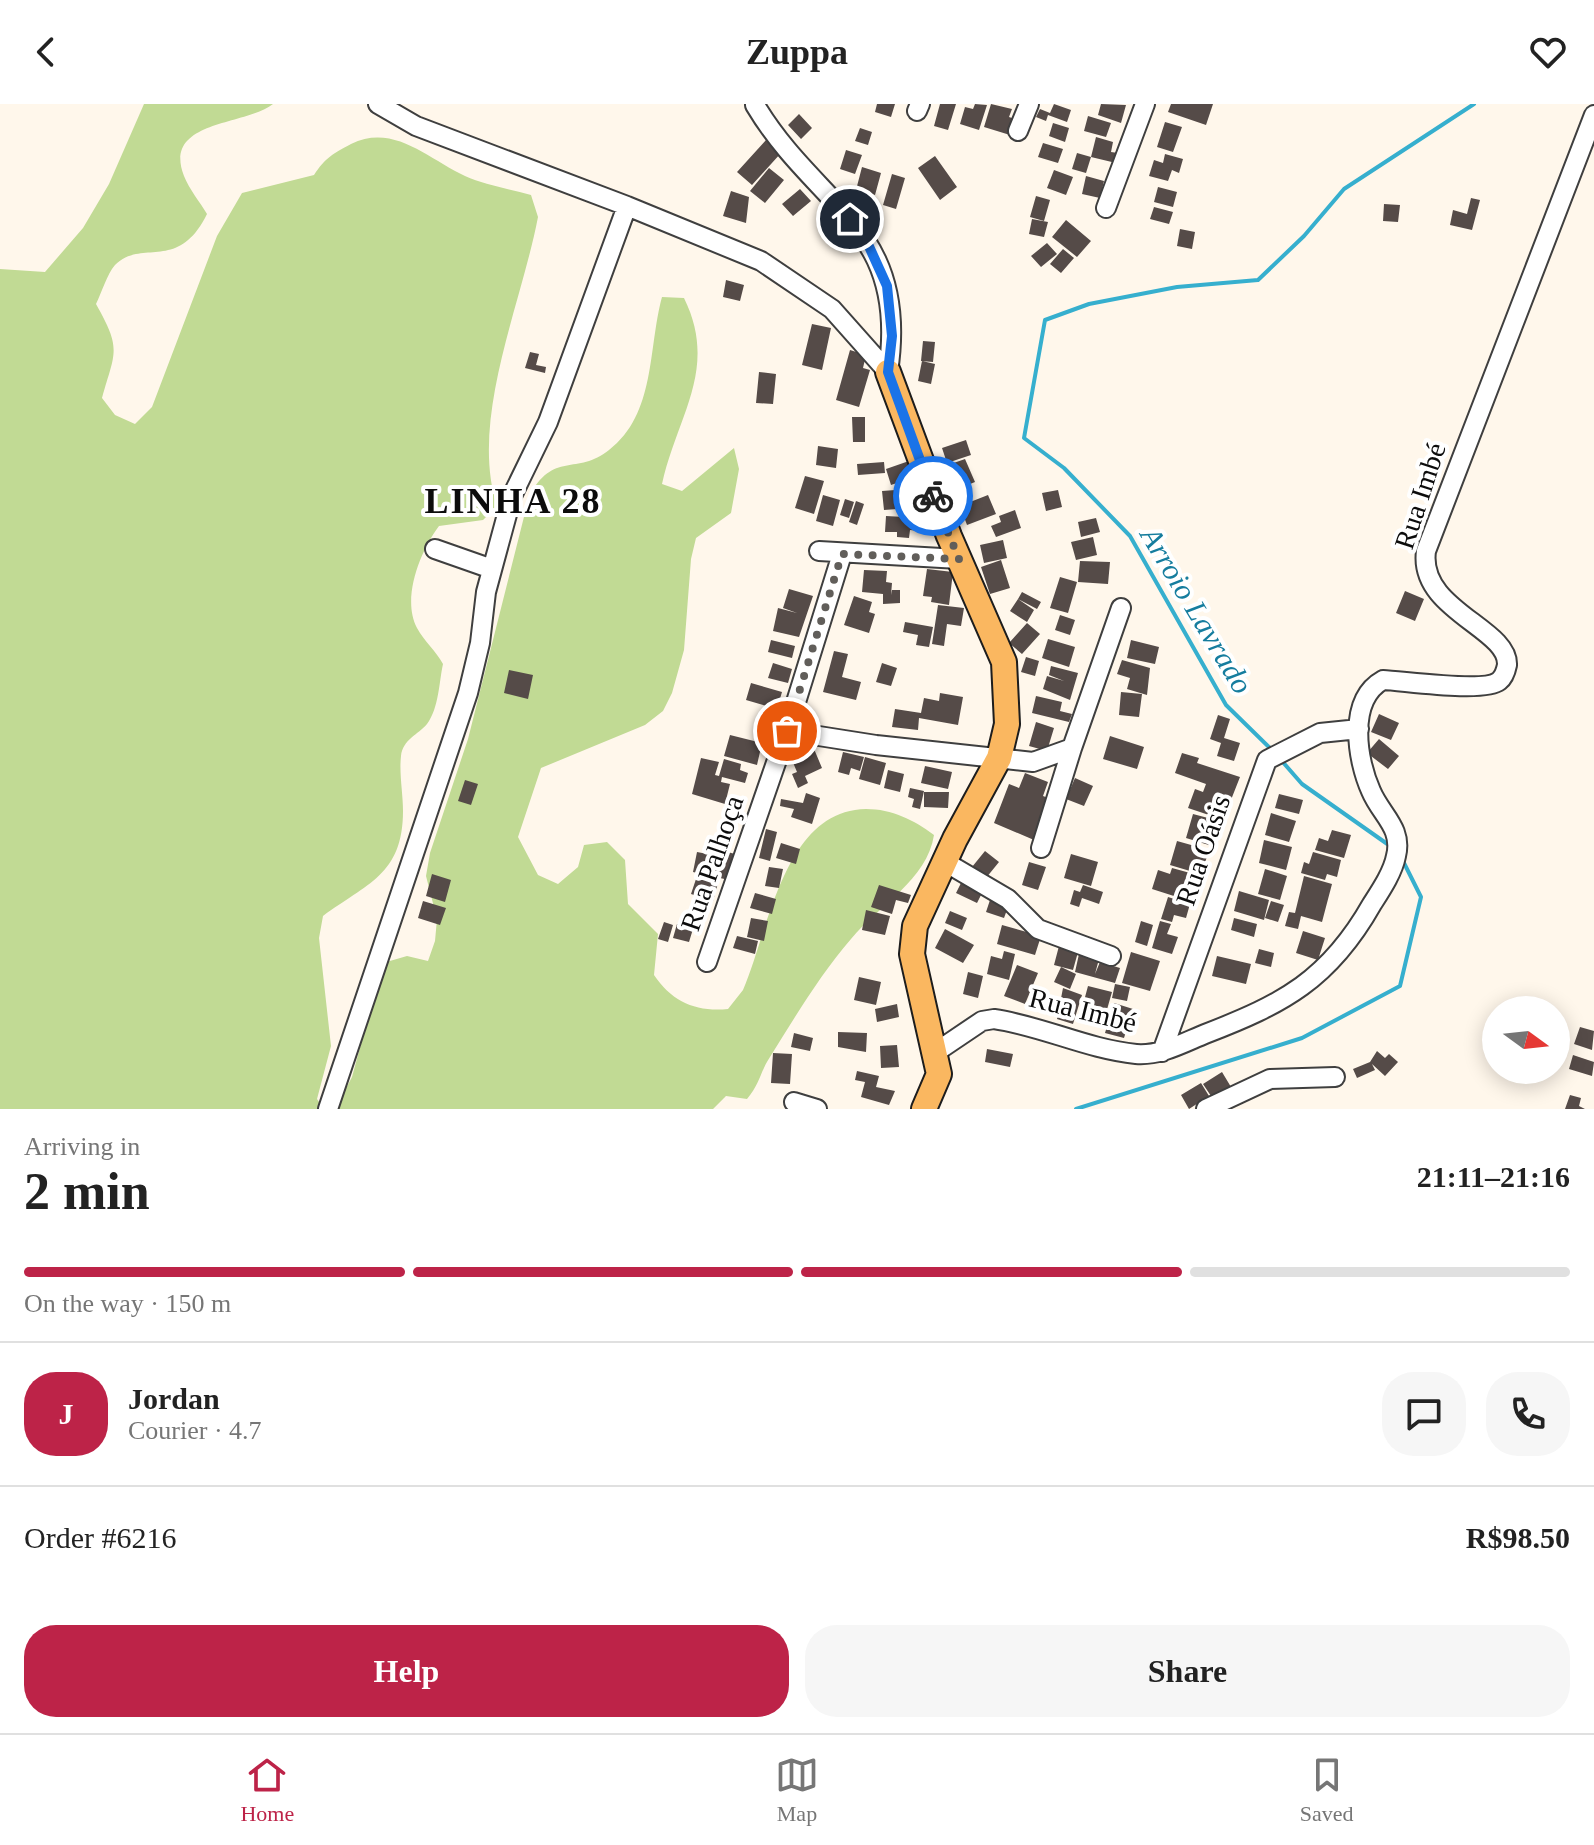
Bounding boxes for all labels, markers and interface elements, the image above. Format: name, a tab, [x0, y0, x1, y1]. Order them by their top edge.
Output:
icon: back	[24, 30, 68, 74]
icon: heart	[1526, 30, 1570, 74]
text: Zuppa	[746, 32, 848, 72]
pin	[816, 185, 884, 253]
icon: home	[828, 197, 872, 241]
street label: Rua Imbé	[1388, 439, 1452, 553]
courier	[893, 456, 973, 536]
icon: bike	[911, 474, 955, 518]
district label: LINHA 28	[424, 481, 602, 521]
water label: Arroio Lavrado	[1133, 519, 1260, 699]
pin	[753, 697, 821, 765]
icon: bag	[765, 709, 809, 753]
street label: Rua Palhoça	[674, 791, 750, 935]
street label: Rua Oásis	[1170, 791, 1236, 909]
street label: Rua Imbé	[1026, 982, 1140, 1038]
north arrow	[1482, 996, 1570, 1084]
map controls	[1482, 996, 1570, 1084]
text: Arriving in	[24, 1132, 140, 1161]
text: 21:11–21:16	[1417, 1160, 1570, 1193]
text: 2 min	[24, 1163, 150, 1220]
text: On the way · 150 m	[24, 1289, 231, 1318]
button: chat	[1382, 1372, 1466, 1456]
button: phone	[1486, 1372, 1570, 1456]
text: Jordan	[128, 1382, 220, 1415]
text: J	[59, 1397, 74, 1430]
text: Courier · 4.7	[128, 1416, 262, 1445]
text: Order #6216	[24, 1521, 176, 1554]
text: R$98.50	[1466, 1521, 1570, 1554]
button: Help	[24, 1625, 789, 1717]
button: Share	[805, 1625, 1570, 1717]
tab: Home	[240, 1753, 294, 1827]
tab: Map	[775, 1753, 819, 1827]
tab: Saved	[1300, 1753, 1354, 1827]

